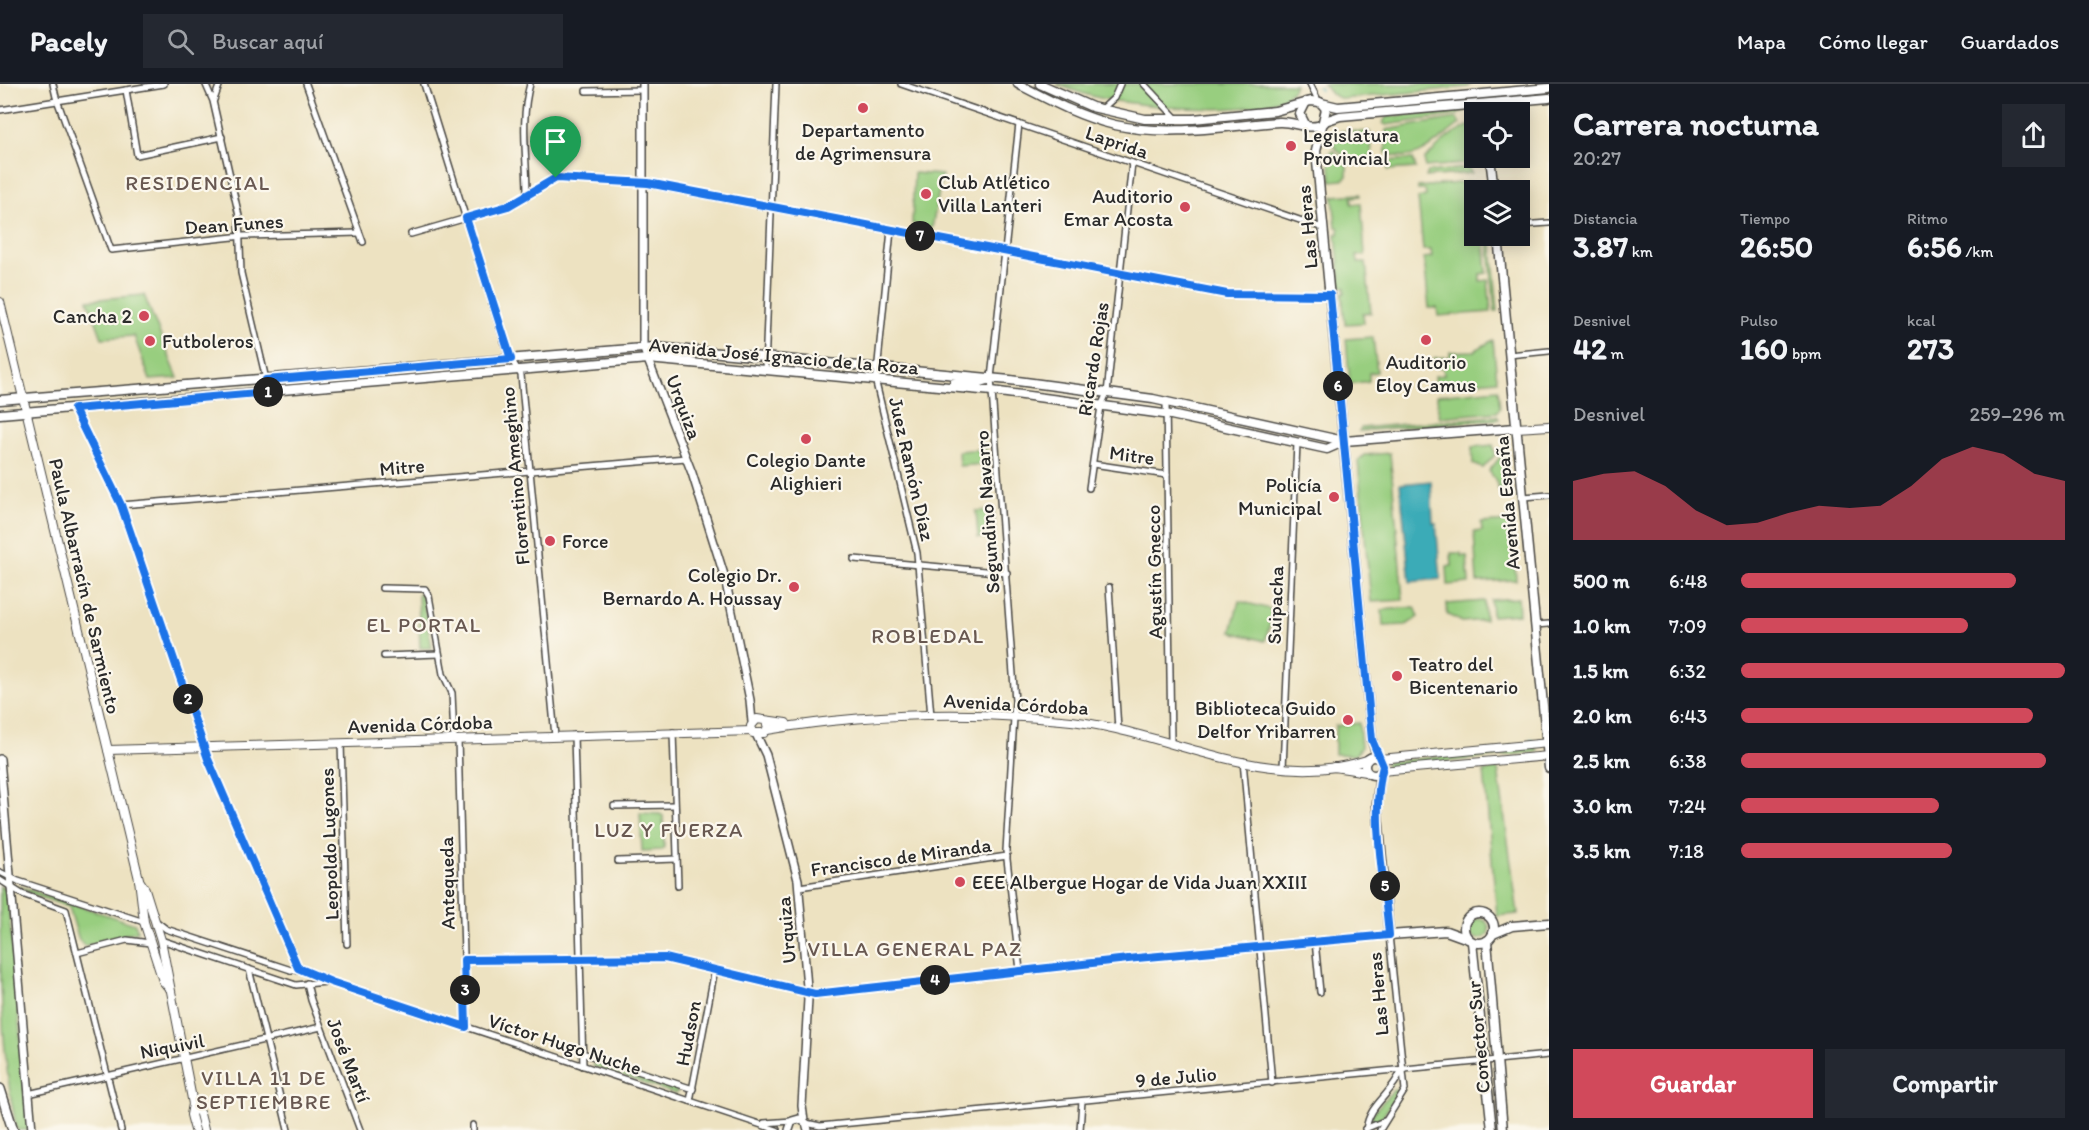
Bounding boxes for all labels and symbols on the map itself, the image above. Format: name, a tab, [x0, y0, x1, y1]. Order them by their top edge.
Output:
marker: Departamento de Agrimensura	[856, 101, 870, 115]
pin	[530, 116, 581, 178]
place label: Departamento de Agrimensura	[795, 118, 931, 165]
street label: Laprida	[1082, 120, 1152, 164]
place label: Legislatura Provincial	[1303, 123, 1399, 170]
marker: Legislatura Provincial	[1284, 139, 1298, 153]
district label: RESIDENCIAL	[125, 170, 271, 195]
place label: Club Atlético Villa Lanteri	[938, 170, 1050, 217]
place label: Auditorio Emar Acosta	[1064, 184, 1174, 231]
street label: Las Heras	[1291, 184, 1323, 270]
marker: Club Atlético Villa Lanteri	[919, 187, 933, 201]
marker: Auditorio Emar Acosta	[1178, 200, 1192, 214]
street label: Dean Funes	[184, 209, 284, 239]
pin: 7	[905, 221, 935, 251]
street label: Ricardo Rojas	[1072, 300, 1114, 418]
place label: Cancha 2	[53, 304, 132, 328]
marker: Cancha 2	[137, 309, 151, 323]
place label: Futboleros	[162, 329, 254, 353]
street label: Avenida José Ignacio de la Roza	[648, 332, 920, 380]
marker: Auditorio Eloy Camus	[1419, 333, 1433, 347]
marker: Futboleros	[143, 334, 157, 348]
place label: Auditorio Eloy Camus	[1376, 350, 1476, 397]
street label: Urquiza	[661, 371, 707, 443]
pin: 6	[1323, 371, 1353, 401]
pin: 1	[253, 377, 283, 407]
street label: Florentino Ameghino	[495, 386, 535, 566]
street label: Juez Ramón Díaz	[884, 395, 940, 544]
street label: Segundino Navarro	[969, 430, 1005, 594]
marker: Colegio Dante Alighieri	[799, 432, 813, 446]
street label: Avenida España	[1489, 435, 1525, 571]
street label: Mitre	[1108, 440, 1156, 470]
place label: Colegio Dante Alighieri	[746, 448, 866, 495]
street label: Mitre	[378, 453, 426, 481]
street label: Paula Albarracín de Sarmiento	[44, 456, 126, 716]
place label: Policía Municipal	[1238, 473, 1323, 520]
marker: Policía Municipal	[1327, 490, 1341, 504]
street label: Agustín Gnecco	[1141, 505, 1167, 639]
place label: Force	[562, 529, 608, 553]
marker: Force	[543, 534, 557, 548]
place label: Colegio Dr. Bernardo A. Houssay	[603, 563, 783, 610]
street label: Suipacha	[1262, 565, 1288, 645]
marker: Colegio Dr. Bernardo A. Houssay	[787, 580, 801, 594]
district label: EL PORTAL	[366, 612, 482, 637]
district label: ROBLEDAL	[871, 623, 985, 648]
place label: Teatro del Bicentenario	[1409, 652, 1518, 699]
marker: Teatro del Bicentenario	[1390, 669, 1404, 683]
pin: 2	[173, 684, 203, 714]
street label: Avenida Córdoba	[943, 688, 1089, 720]
place label: Biblioteca Guido Delfor Yribarren	[1195, 696, 1336, 743]
street label: Avenida Córdoba	[347, 709, 493, 739]
marker: Biblioteca Guido Delfor Yribarren	[1341, 713, 1355, 727]
street label: Leopoldo Lugones	[314, 767, 344, 921]
district label: LUZ Y FUERZA	[594, 817, 744, 842]
street label: Francisco de Miranda	[809, 832, 994, 882]
street label: Antequeda	[434, 836, 460, 930]
place label: EEE Albergue Hogar de Vida Juan XXIII	[972, 870, 1307, 894]
pin: 5	[1370, 871, 1400, 901]
marker: EEE Albergue Hogar de Vida Juan XXIII	[953, 875, 967, 889]
street label: Urquiza	[771, 895, 801, 965]
district label: VILLA GENERAL PAZ	[807, 936, 1023, 961]
street label: Las Heras	[1362, 951, 1394, 1037]
pin: 4	[920, 965, 950, 995]
pin: 3	[450, 975, 480, 1005]
street label: Conector Sur	[1461, 979, 1495, 1094]
street label: Hudson	[670, 998, 706, 1068]
street label: Víctor Hugo Nuche	[485, 1008, 645, 1080]
street label: José Martí	[322, 1014, 376, 1106]
street label: Niquivil	[138, 1028, 206, 1064]
street label: 9 de Julio	[1134, 1061, 1218, 1093]
district label: VILLA 11 DE SEPTIEMBRE	[196, 1065, 332, 1114]

